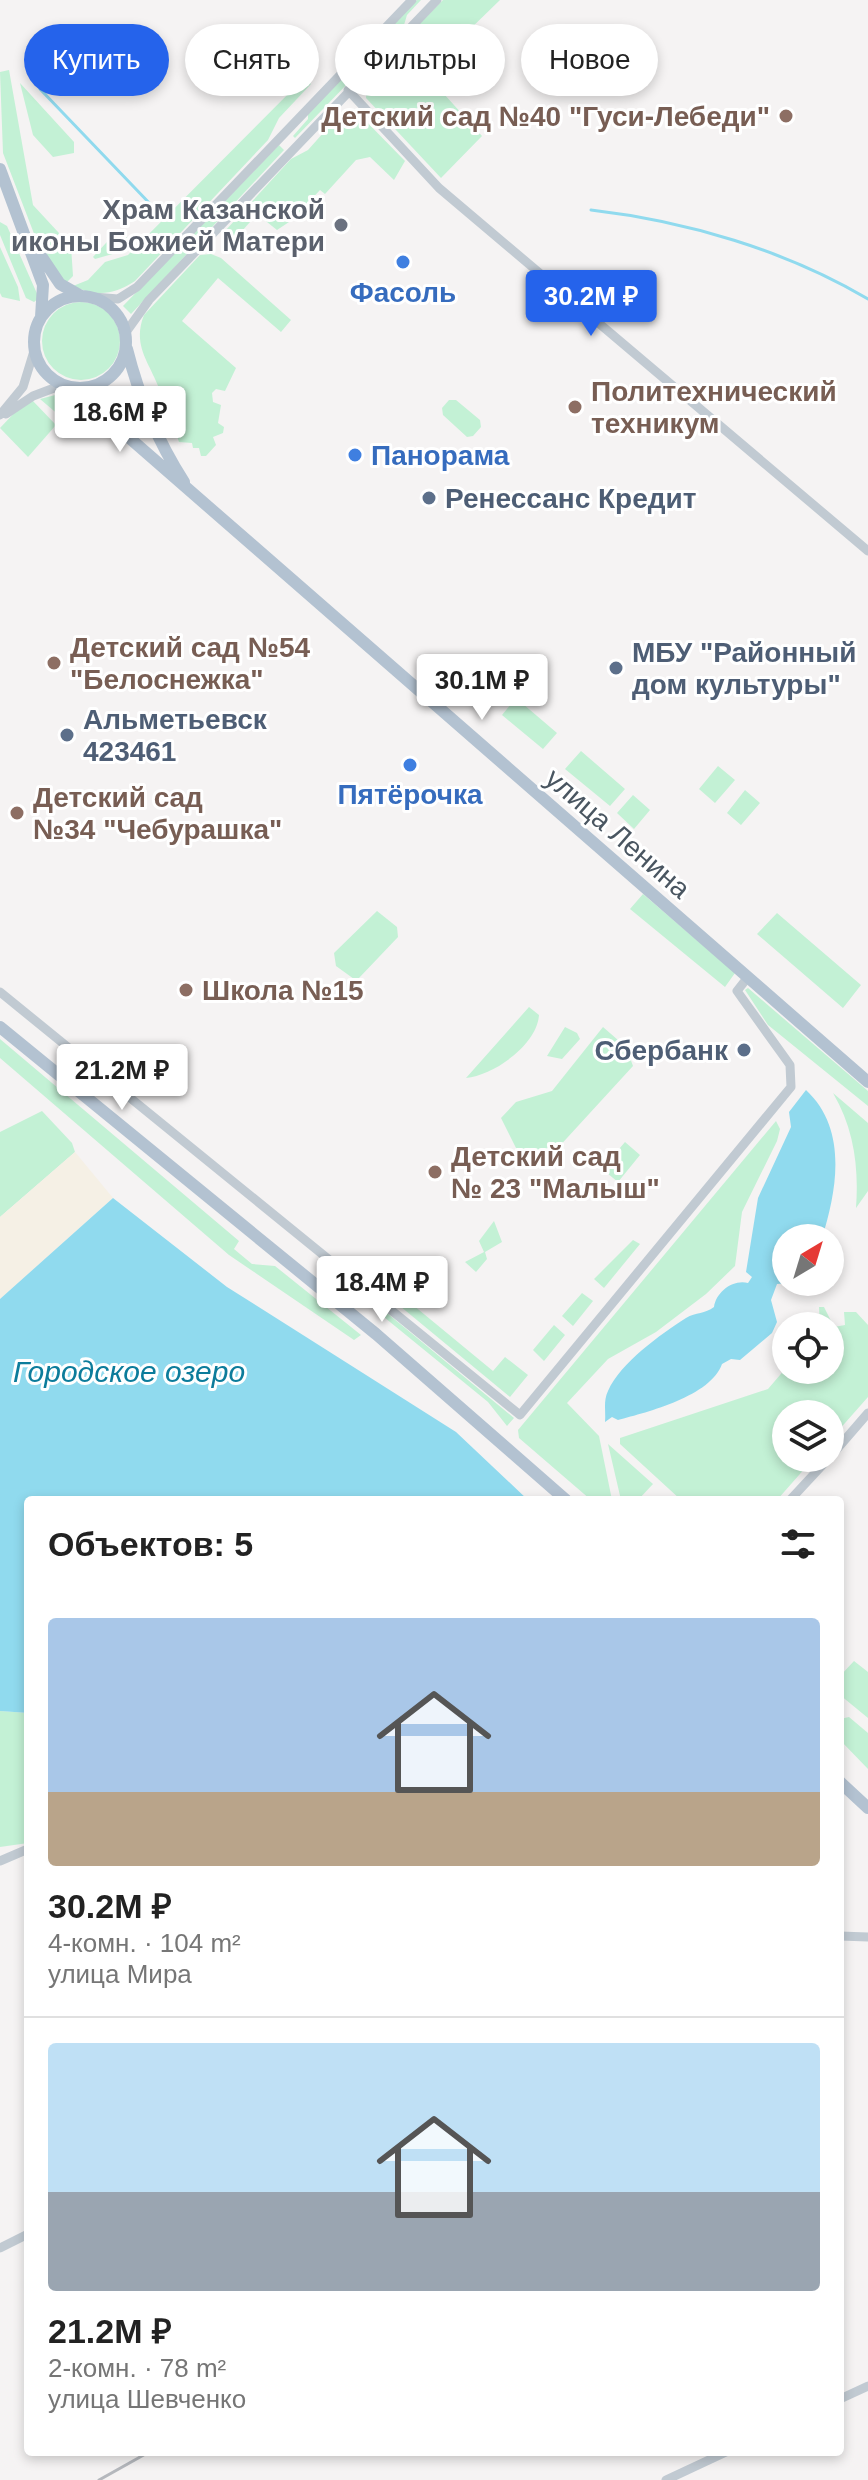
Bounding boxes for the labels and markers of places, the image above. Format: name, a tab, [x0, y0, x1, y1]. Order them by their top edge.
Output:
place label: Детский сад №40 "Гуси-Лебеди"	[321, 101, 770, 132]
marker: Детский сад №40 "Гуси-Лебеди"	[777, 107, 795, 125]
place label: Храм Казанской иконы Божией Матери	[11, 194, 325, 257]
marker: Храм Казанской иконы Божией Матери	[332, 216, 350, 234]
marker: Фасоль	[394, 253, 412, 271]
pin: 30.2M ₽	[517, 270, 665, 338]
place label: Фасоль	[350, 277, 456, 308]
place label: Политехнический техникум	[591, 376, 837, 439]
pin: 18.6M ₽	[46, 386, 194, 454]
marker: Политехнический техникум	[566, 398, 584, 416]
place label: Панорама	[371, 440, 510, 471]
marker: Панорама	[346, 446, 364, 464]
place label: Ренессанс Кредит	[445, 483, 696, 514]
marker: Ренессанс Кредит	[420, 489, 438, 507]
place label: Детский сад №54 "Белоснежка"	[70, 632, 310, 695]
place label: МБУ "Районный дом культуры"	[632, 637, 856, 700]
marker: Детский сад №54 "Белоснежка"	[45, 654, 63, 672]
pin: 30.1M ₽	[408, 654, 556, 722]
marker: МБУ "Районный дом культуры"	[607, 659, 625, 677]
place label: Альметьевск 423461	[83, 704, 268, 767]
marker: Альметьевск 423461	[58, 726, 76, 744]
marker: Пятёрочка	[401, 756, 419, 774]
place label: Пятёрочка	[337, 779, 483, 810]
place label: Детский сад №34 "Чебурашка"	[33, 782, 282, 845]
marker: Детский сад №34 "Чебурашка"	[8, 804, 26, 822]
place label: Школа №15	[202, 975, 364, 1006]
marker: Школа №15	[177, 981, 195, 999]
place label: Сбербанк	[594, 1035, 729, 1066]
marker: Сбербанк	[735, 1041, 753, 1059]
pin: 21.2M ₽	[48, 1044, 196, 1112]
place label: Детский сад № 23 "Малыш"	[451, 1141, 660, 1204]
marker: Детский сад № 23 "Малыш"	[426, 1163, 444, 1181]
pin: 18.4M ₽	[308, 1256, 456, 1324]

